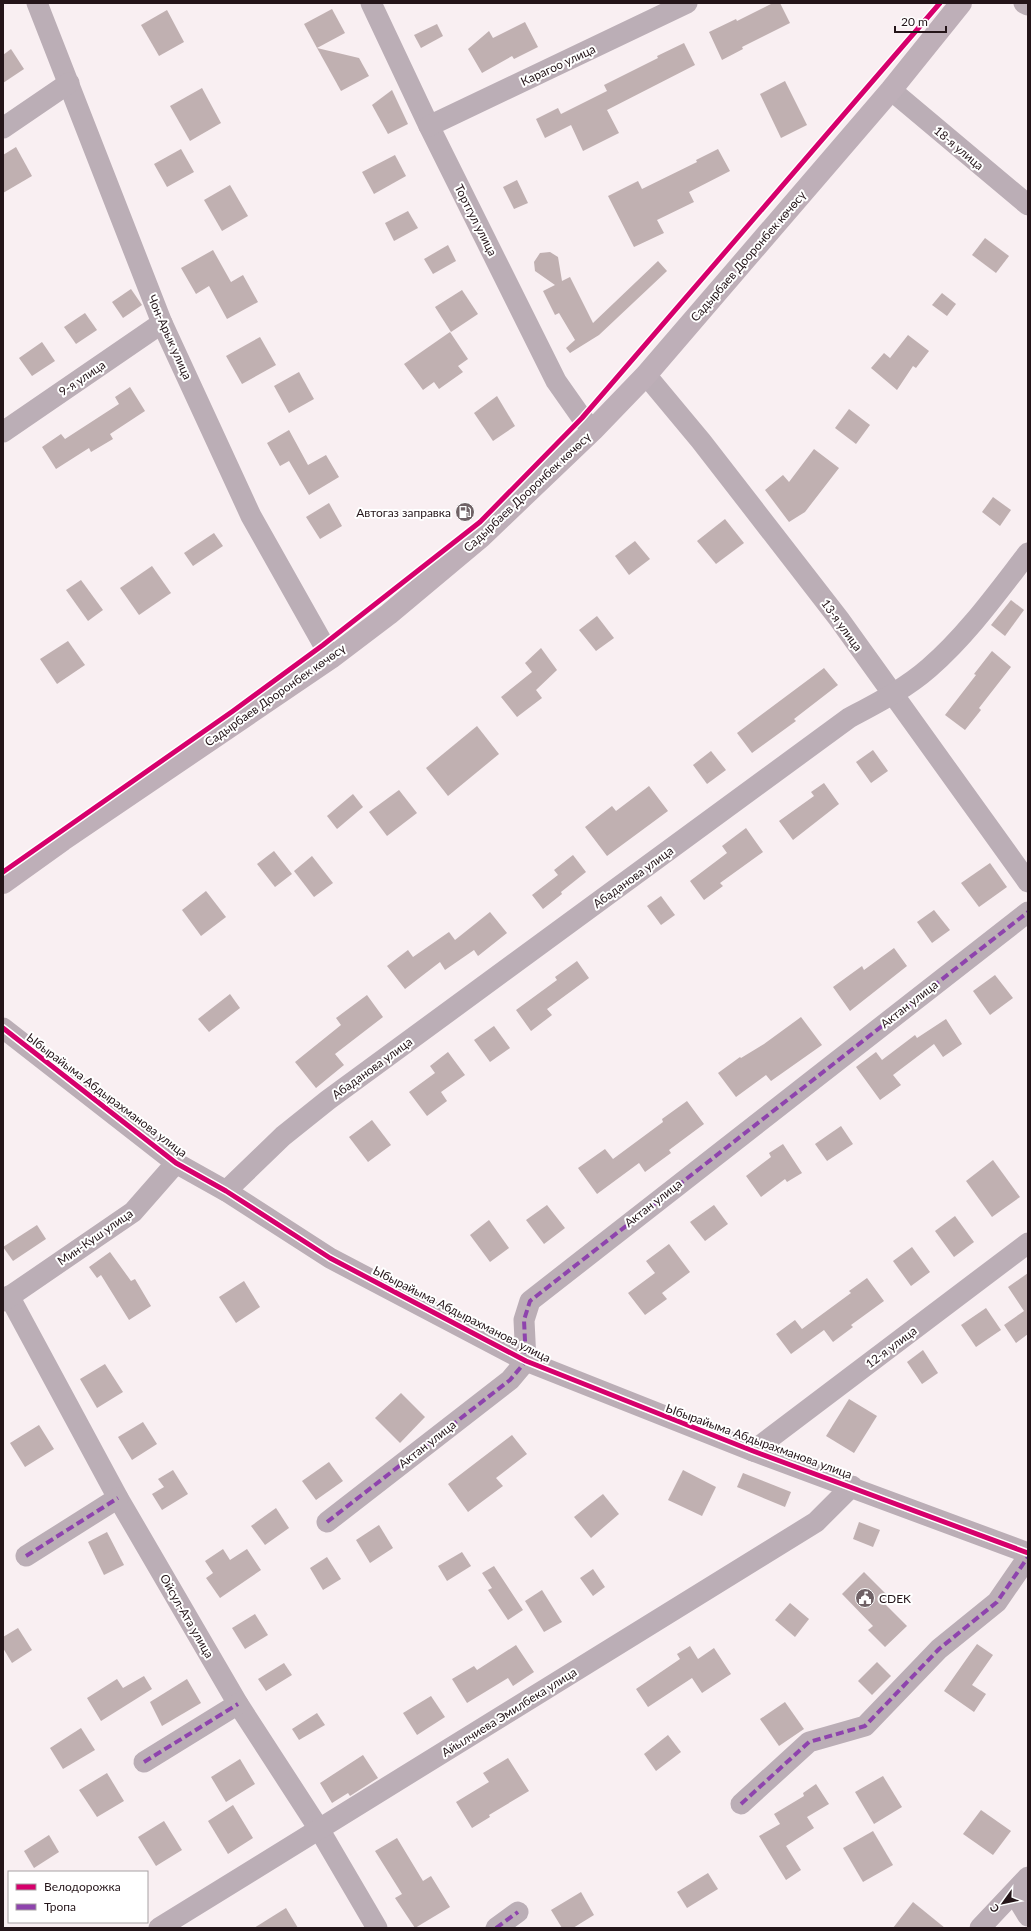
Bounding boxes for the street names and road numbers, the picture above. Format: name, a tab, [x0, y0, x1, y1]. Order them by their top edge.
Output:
street label: Карагоо улица	[518, 41, 598, 89]
street label: 18-я улица	[931, 123, 987, 173]
street label: Тортгул улица	[451, 182, 501, 258]
street label: Садырбаев Дооронбек көчөсү	[687, 187, 809, 324]
street label: Чон-Арык улица	[145, 292, 195, 382]
street label: 9-я улица	[56, 357, 108, 399]
street label: Садырбаев Дооронбек көчөсү	[460, 429, 594, 555]
street label: 13-я улица	[818, 596, 866, 654]
street label: Садырбаев Дооронбек көчөсү	[202, 640, 349, 749]
street label: Абаданова улица	[590, 843, 676, 911]
street label: Актан улица	[877, 977, 941, 1031]
street label: Ыбырайыма Абдырахманова улица	[24, 1030, 190, 1160]
street label: Абаданова улица	[329, 1034, 415, 1102]
street label: Актан улица	[621, 1176, 685, 1230]
street label: Мин-Куш улица	[54, 1205, 136, 1269]
street label: Ыбырайыма Абдырахманова улица	[371, 1263, 553, 1365]
street label: 12-я улица	[862, 1323, 920, 1371]
street label: Ыбырайыма Абдырахманова улица	[664, 1400, 854, 1482]
street label: Актан улица	[395, 1417, 459, 1471]
street label: Ойсул-Ата улица	[157, 1571, 217, 1661]
street label: Айылчиева Эмилбека улица	[439, 1664, 580, 1760]

